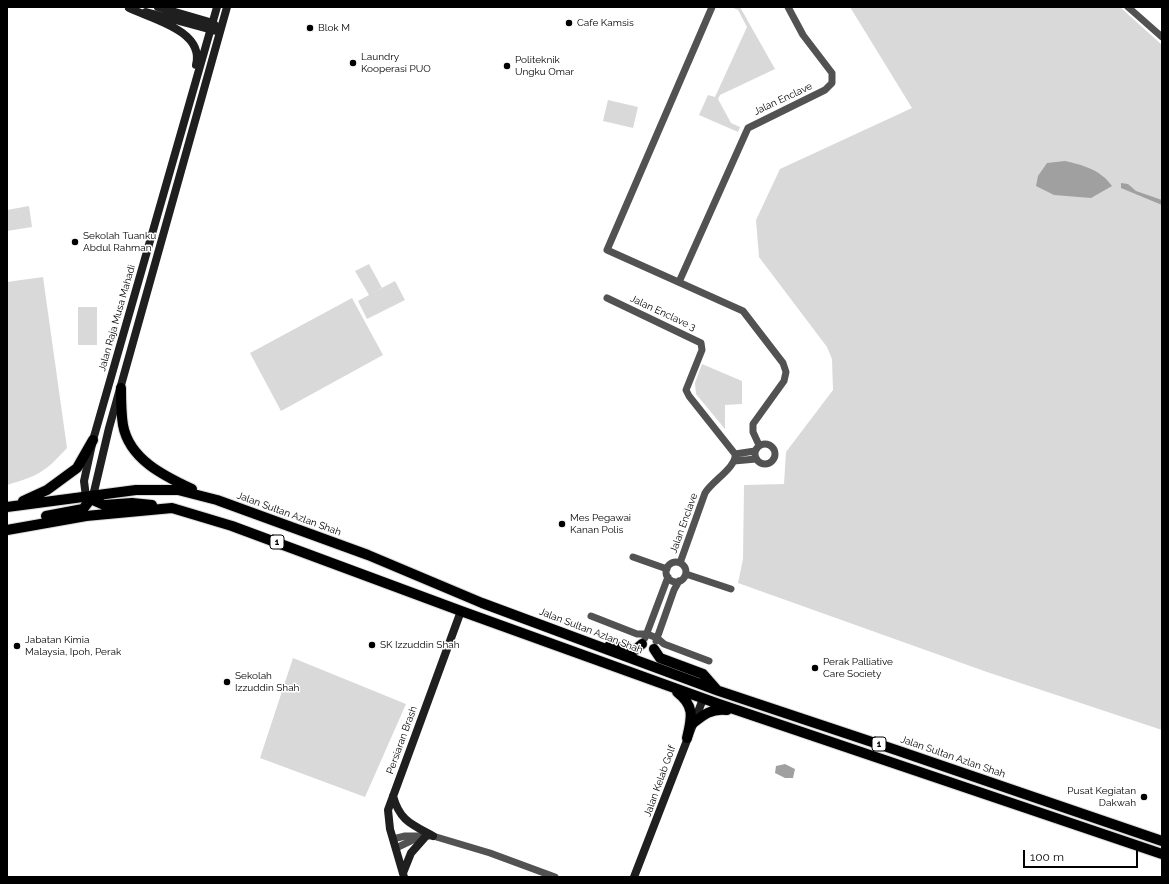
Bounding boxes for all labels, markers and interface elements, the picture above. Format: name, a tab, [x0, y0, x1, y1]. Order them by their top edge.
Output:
place label: Cafe Kamsis	[577, 17, 634, 29]
marker: Cafe Kamsis	[564, 18, 574, 28]
place label: Blok M	[318, 22, 350, 34]
marker: Blok M	[305, 23, 315, 33]
place label: Laundry Kooperasi PUO	[361, 51, 431, 74]
place label: Politeknik Ungku Omar	[515, 54, 574, 78]
marker: Laundry Kooperasi PUO	[348, 58, 358, 68]
marker: Politeknik Ungku Omar	[502, 61, 512, 71]
street label: Jalan Enclave	[752, 80, 814, 118]
place label: Sekolah Tuanku Abdul Rahman	[83, 230, 156, 254]
marker: Sekolah Tuanku Abdul Rahman	[70, 237, 80, 247]
street label: Jalan Raja Musa Mahadi	[96, 263, 138, 373]
street label: Jalan Enclave 3	[628, 293, 698, 333]
street label: Jalan Sultan Azlan Shah	[235, 490, 343, 538]
street label: Jalan Enclave	[668, 491, 700, 555]
place label: Mes Pegawai Kanan Polis	[570, 512, 631, 536]
marker: Mes Pegawai Kanan Polis	[557, 519, 567, 529]
road number: 1	[270, 535, 284, 549]
street label: Jalan Sultan Azlan Shah	[537, 606, 645, 656]
place label: Jabatan Kimia Malaysia, Ipoh, Perak	[25, 634, 121, 658]
place label: SK Izzuddin Shah	[380, 639, 459, 651]
marker: SK Izzuddin Shah	[367, 640, 377, 650]
marker: Jabatan Kimia Malaysia, Ipoh, Perak	[12, 641, 22, 651]
place label: Perak Palliative Care Society	[823, 656, 893, 680]
marker: Perak Palliative Care Society	[810, 663, 820, 673]
place label: Sekolah Izzuddin Shah	[235, 670, 299, 694]
marker: Sekolah Izzuddin Shah	[222, 677, 232, 687]
street label: Persiaran Brash	[384, 704, 420, 776]
street label: Jalan Sultan Azlan Shah	[899, 733, 1007, 781]
road number: 1	[872, 737, 886, 751]
street label: Jalan Kelab Golf	[642, 744, 678, 818]
place label: Pusat Kegiatan Dakwah	[1067, 785, 1136, 808]
marker: Pusat Kegiatan Dakwah	[1139, 792, 1149, 802]
scale bar	[1025, 842, 1140, 868]
text: 100 m	[1030, 850, 1064, 864]

